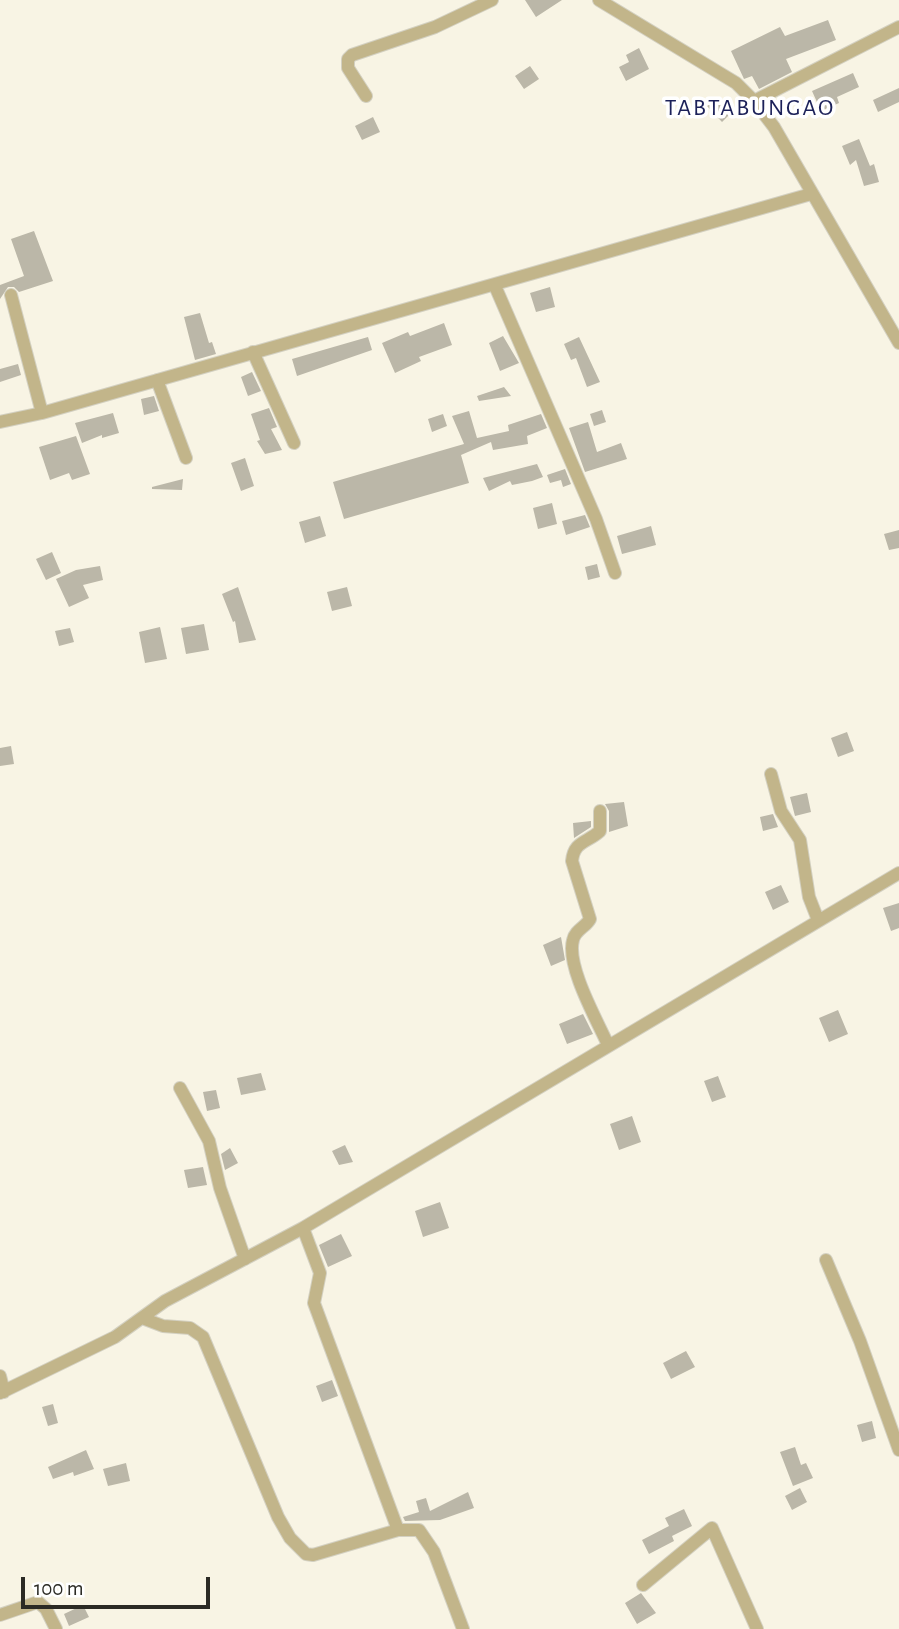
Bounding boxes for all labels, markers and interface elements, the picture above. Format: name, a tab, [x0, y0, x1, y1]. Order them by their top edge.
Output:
district label: TABTABUNGAO	[666, 94, 834, 122]
scale bar	[24, 1562, 214, 1606]
text: 100 m	[34, 1578, 84, 1599]

